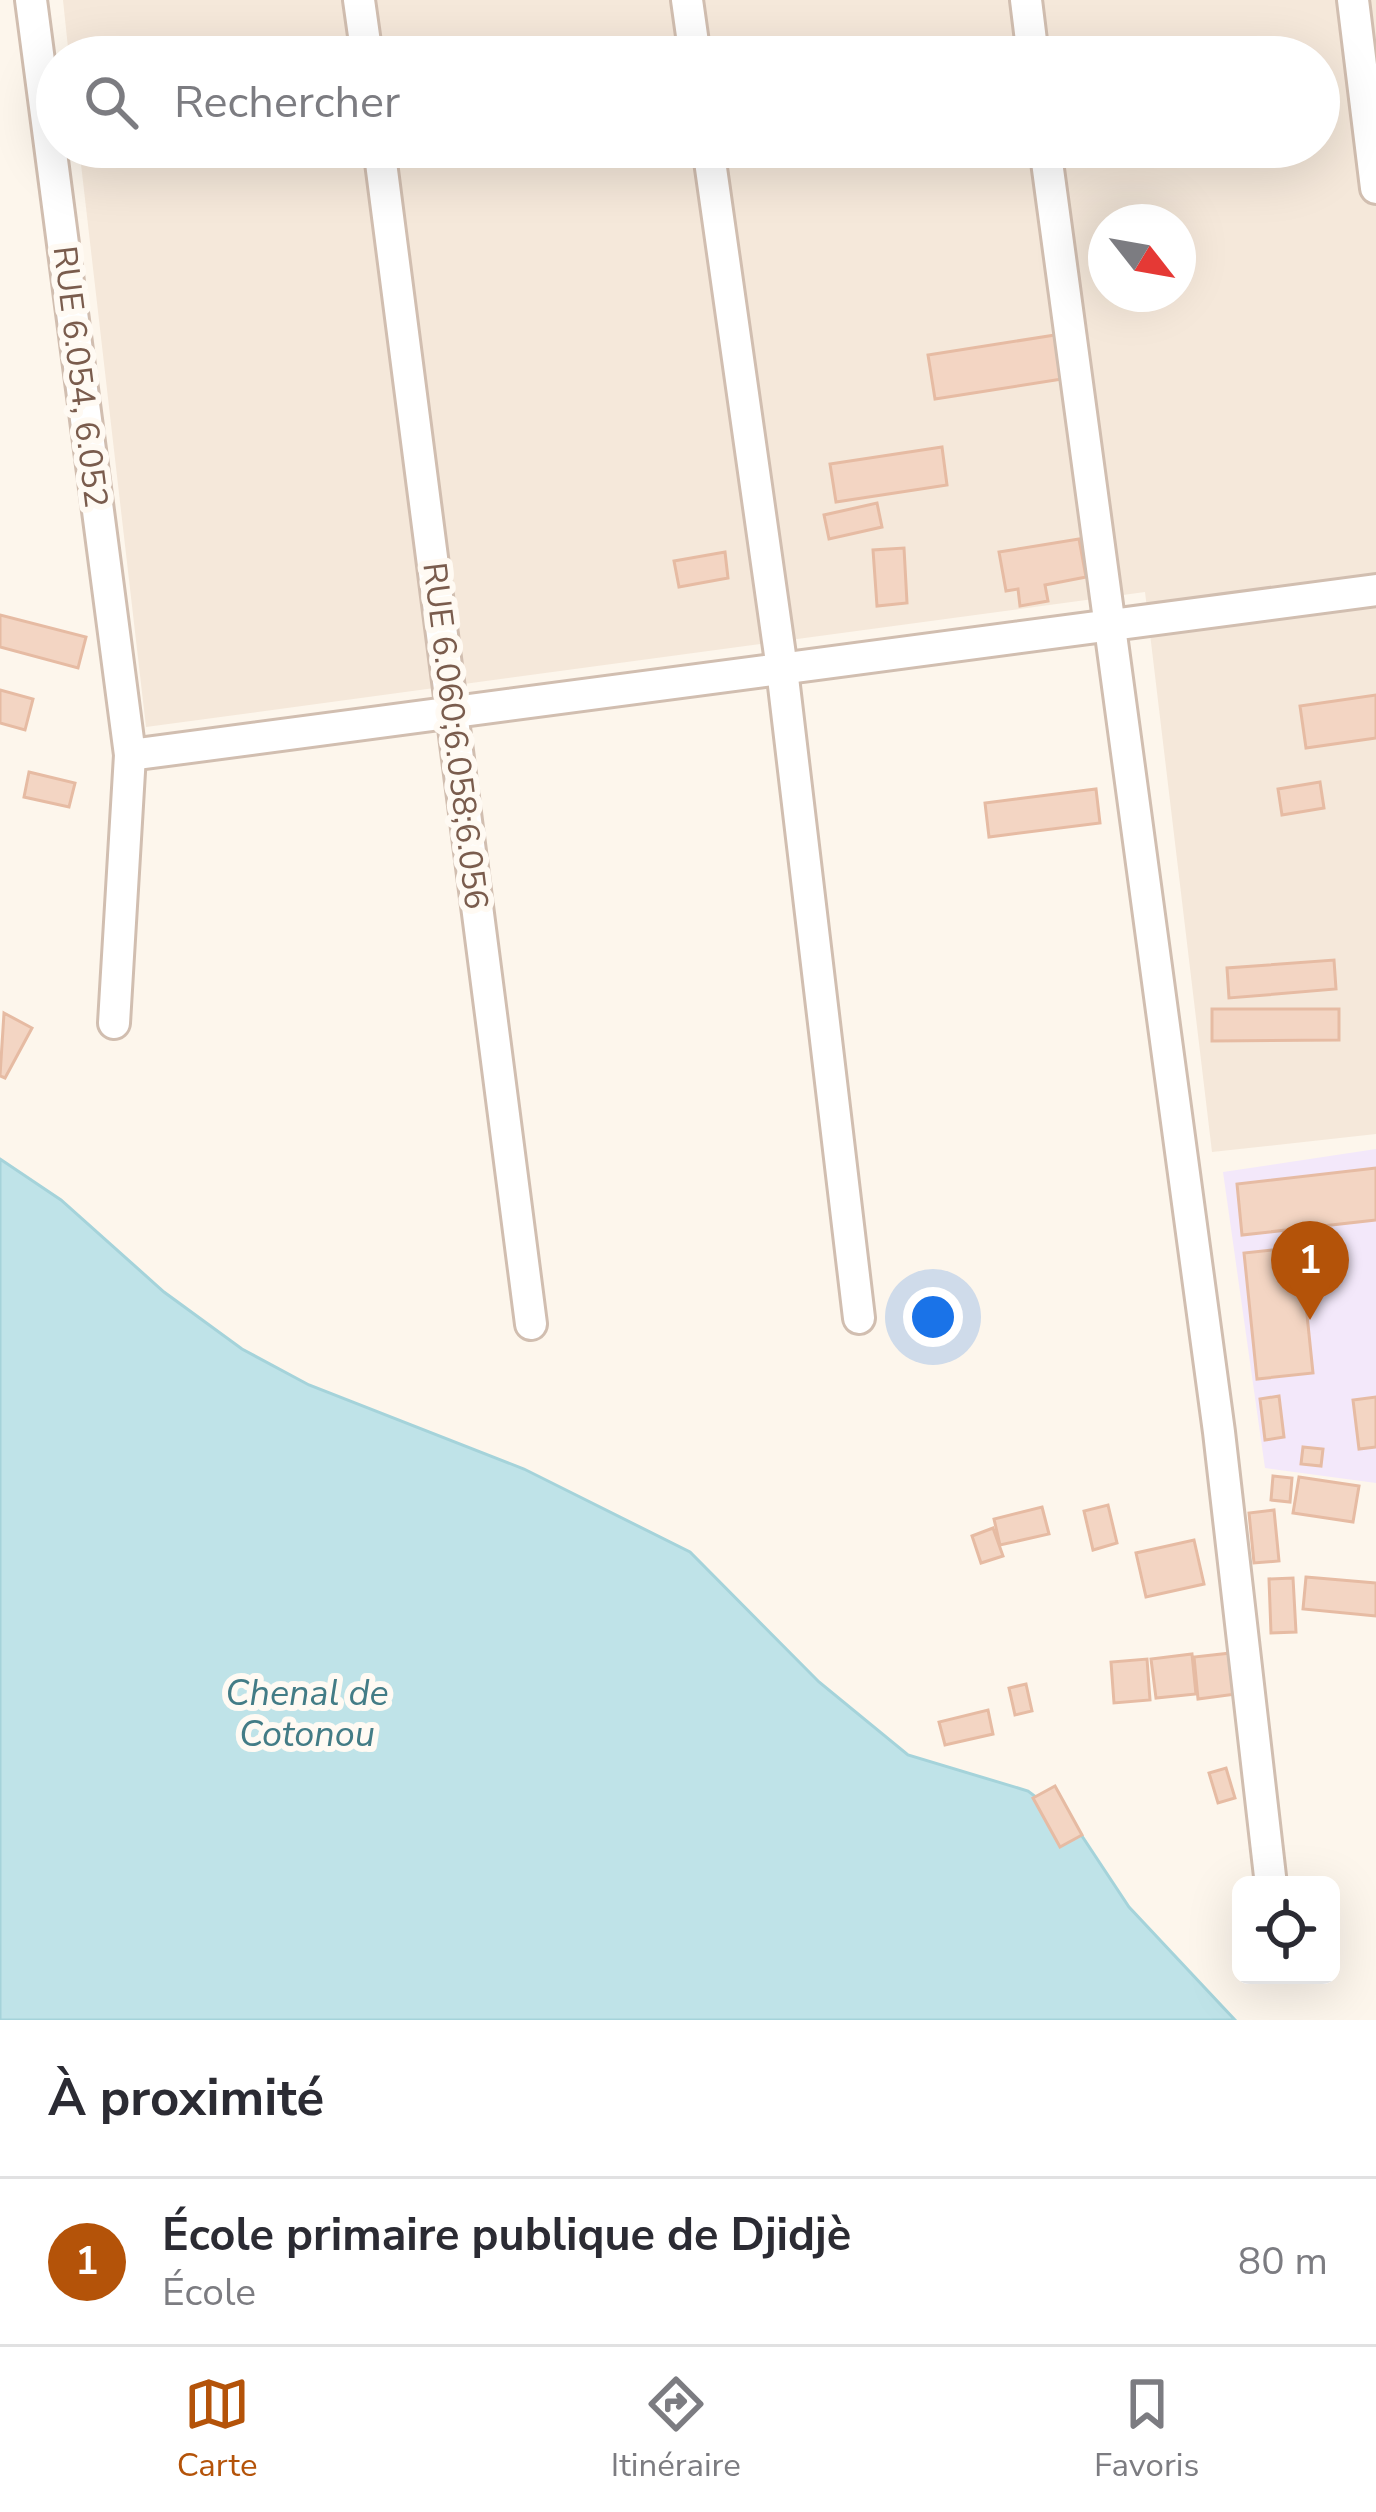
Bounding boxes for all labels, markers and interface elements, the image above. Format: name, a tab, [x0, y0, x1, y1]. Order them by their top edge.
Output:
search box	[36, 36, 1340, 168]
icon: search	[78, 69, 144, 135]
text: Rechercher	[174, 72, 400, 133]
north arrow	[1088, 204, 1196, 312]
street label: RUE 6.054, 6.052	[42, 244, 118, 510]
street label: RUE 6.060;6.058;6.056	[411, 560, 499, 912]
pin: 1	[1271, 1221, 1349, 1320]
your location	[903, 1287, 963, 1347]
water label: Chenal de Cotonou	[225, 1669, 389, 1759]
map controls	[1232, 1876, 1340, 1984]
button: locate	[1232, 1876, 1340, 1984]
text: À proximité	[48, 2063, 324, 2133]
text: École primaire publique de Djidjè	[162, 2205, 851, 2266]
text: 1	[75, 2235, 99, 2288]
text: 80 m	[1238, 2235, 1328, 2288]
text: École	[162, 2266, 256, 2319]
tab: Carte	[177, 2371, 257, 2488]
tab: Itinéraire	[611, 2371, 741, 2488]
tab: Favoris	[1094, 2371, 1199, 2488]

